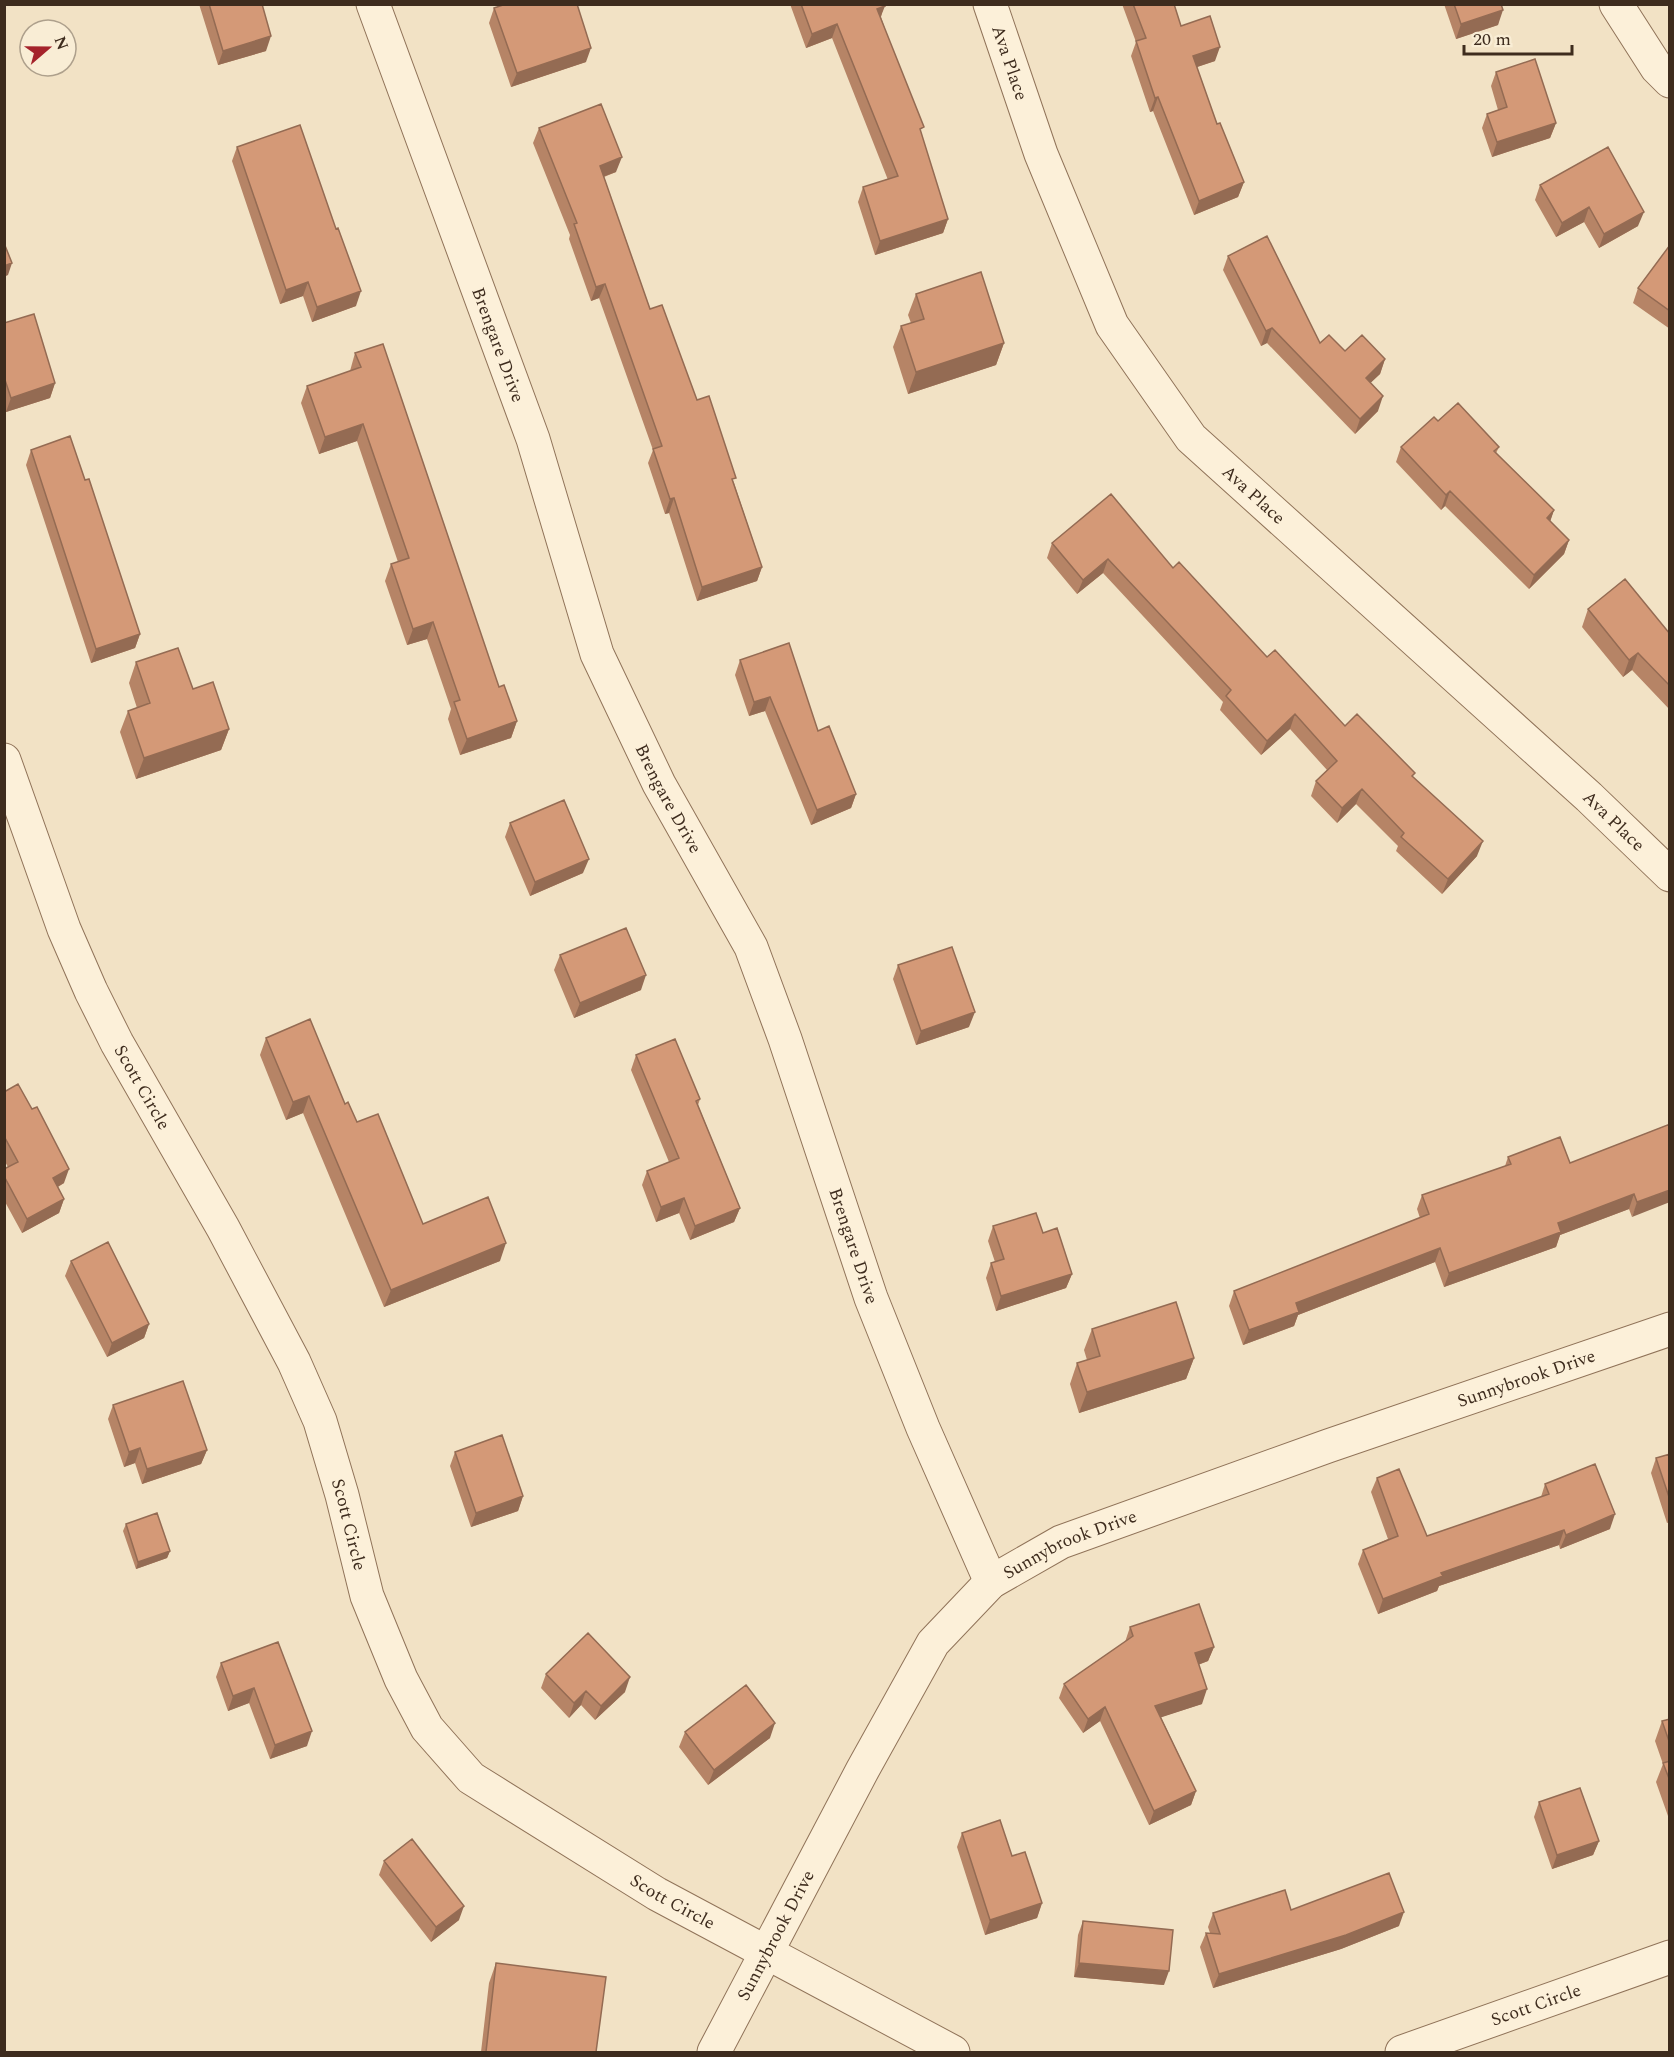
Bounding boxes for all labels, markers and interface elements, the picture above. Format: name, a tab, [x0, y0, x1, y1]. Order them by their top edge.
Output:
north arrow	[18, 18, 78, 78]
scale bar	[1464, 18, 1572, 56]
street label: Ava Place	[985, 22, 1035, 104]
text: 20 m	[1473, 26, 1511, 53]
text: N	[48, 33, 75, 53]
street label: Brengare Drive	[465, 283, 532, 406]
street label: Ava Place	[1216, 459, 1292, 531]
street label: Brengare Drive	[628, 739, 709, 858]
street label: Ava Place	[1577, 784, 1651, 858]
street label: Scott Circle	[107, 1040, 177, 1135]
street label: Brengare Drive	[822, 1184, 886, 1308]
street label: Sunnybrook Drive	[1453, 1342, 1599, 1414]
street label: Scott Circle	[324, 1475, 374, 1573]
street label: Sunnybrook Drive	[998, 1502, 1140, 1586]
street label: Sunnybrook Drive	[730, 1865, 821, 2005]
street label: Scott Circle	[625, 1867, 720, 1936]
street label: Scott Circle	[1487, 1976, 1585, 2033]

